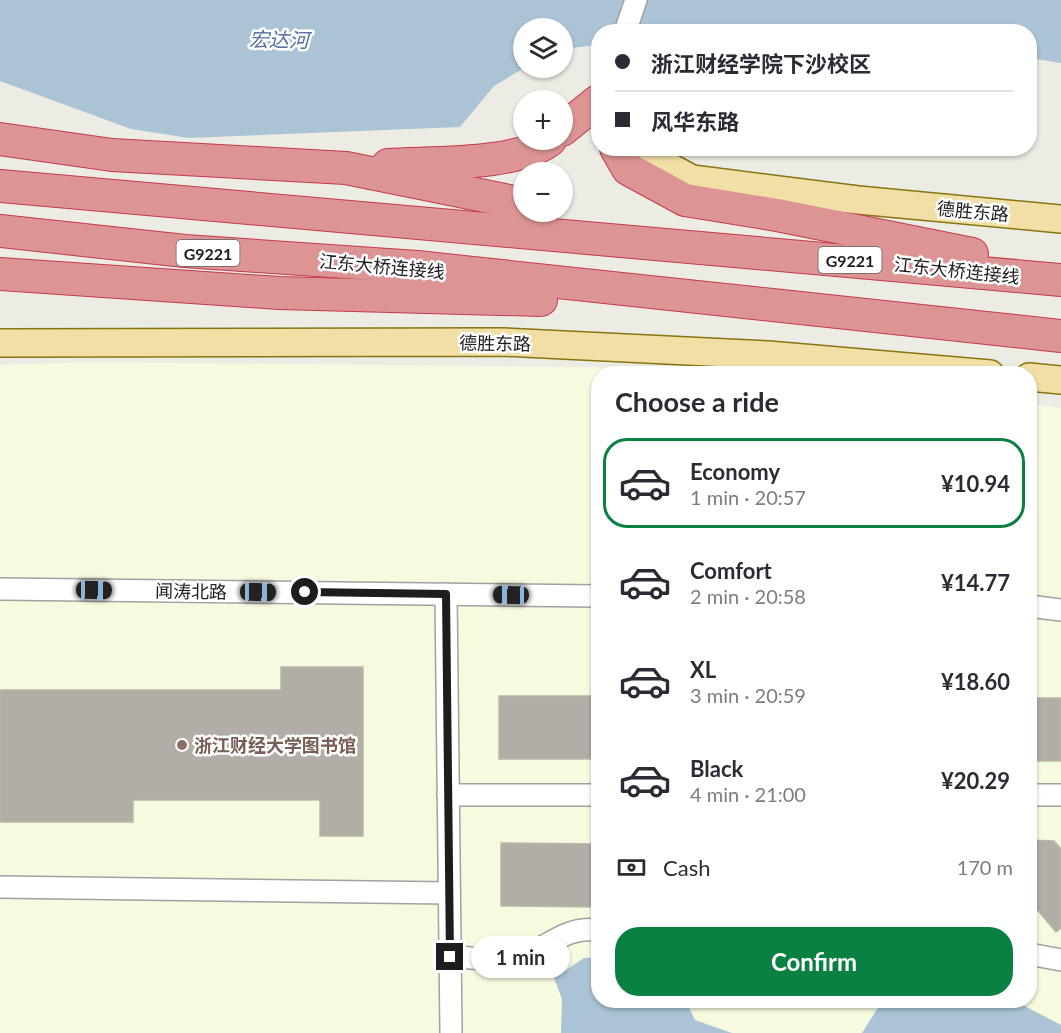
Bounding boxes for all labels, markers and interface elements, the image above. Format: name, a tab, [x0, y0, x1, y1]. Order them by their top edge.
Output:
map controls	[513, 18, 573, 222]
button: layers	[513, 18, 573, 78]
water label: 宏达河	[249, 26, 313, 52]
text: 浙江财经学院下沙校区	[651, 50, 871, 77]
button: +	[513, 90, 573, 150]
text: 风华东路	[651, 108, 739, 135]
button: −	[513, 162, 573, 222]
street label: 德胜东路	[936, 197, 1010, 225]
road number: G9221	[176, 240, 240, 266]
road number: G9221	[818, 247, 882, 273]
street label: 江东大桥连接线	[318, 250, 446, 282]
street label: 江东大桥连接线	[893, 252, 1021, 288]
street label: 德胜东路	[459, 331, 531, 355]
text: Choose a ride	[615, 385, 779, 418]
icon: car	[618, 456, 672, 510]
text: Economy	[690, 458, 780, 485]
text: ¥10.94	[941, 470, 1010, 497]
text: 1 min · 20:57	[690, 485, 806, 509]
icon: car	[618, 555, 672, 609]
text: Comfort	[690, 557, 772, 584]
text: ¥14.77	[941, 569, 1010, 596]
route start	[291, 578, 318, 605]
street label: 闻涛北路	[155, 579, 227, 603]
car	[76, 581, 112, 599]
car	[240, 583, 276, 601]
text: 2 min · 20:58	[690, 584, 806, 608]
car	[493, 586, 529, 604]
icon: car	[618, 654, 672, 708]
text: XL	[690, 656, 716, 683]
text: ¥18.60	[941, 668, 1010, 695]
text: 3 min · 20:59	[690, 683, 806, 707]
place label: 浙江财经大学图书馆	[194, 734, 356, 756]
marker: 浙江财经大学图书馆	[175, 738, 189, 752]
icon: car	[618, 753, 672, 807]
text: Black	[690, 755, 743, 782]
text: ¥20.29	[941, 767, 1010, 794]
text: 4 min · 21:00	[690, 782, 806, 806]
icon: cash	[615, 851, 648, 884]
text: Cash	[663, 854, 710, 881]
text: 170 m	[957, 855, 1013, 879]
button: Confirm	[615, 927, 1013, 996]
callout: 1 min	[471, 936, 570, 978]
route end	[436, 943, 463, 970]
text: 1 min	[496, 945, 545, 969]

